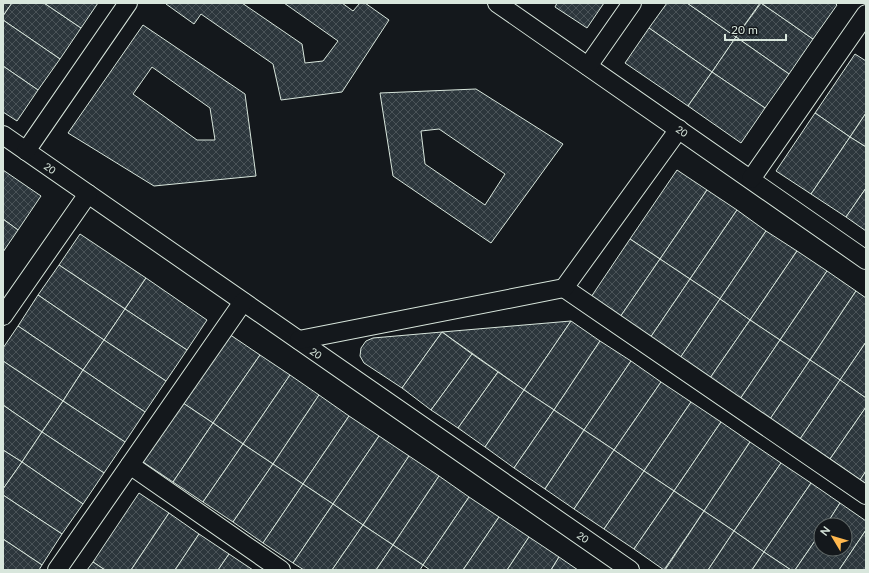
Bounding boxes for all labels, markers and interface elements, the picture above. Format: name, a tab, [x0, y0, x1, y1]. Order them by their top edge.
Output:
scale bar	[725, 16, 786, 42]
text: 20 m	[731, 22, 758, 37]
street label: 20	[674, 123, 690, 139]
street label: 20	[42, 160, 58, 176]
street label: 20	[308, 345, 324, 361]
north arrow	[813, 517, 853, 557]
text: N	[817, 523, 832, 538]
street label: 20	[575, 529, 591, 545]

